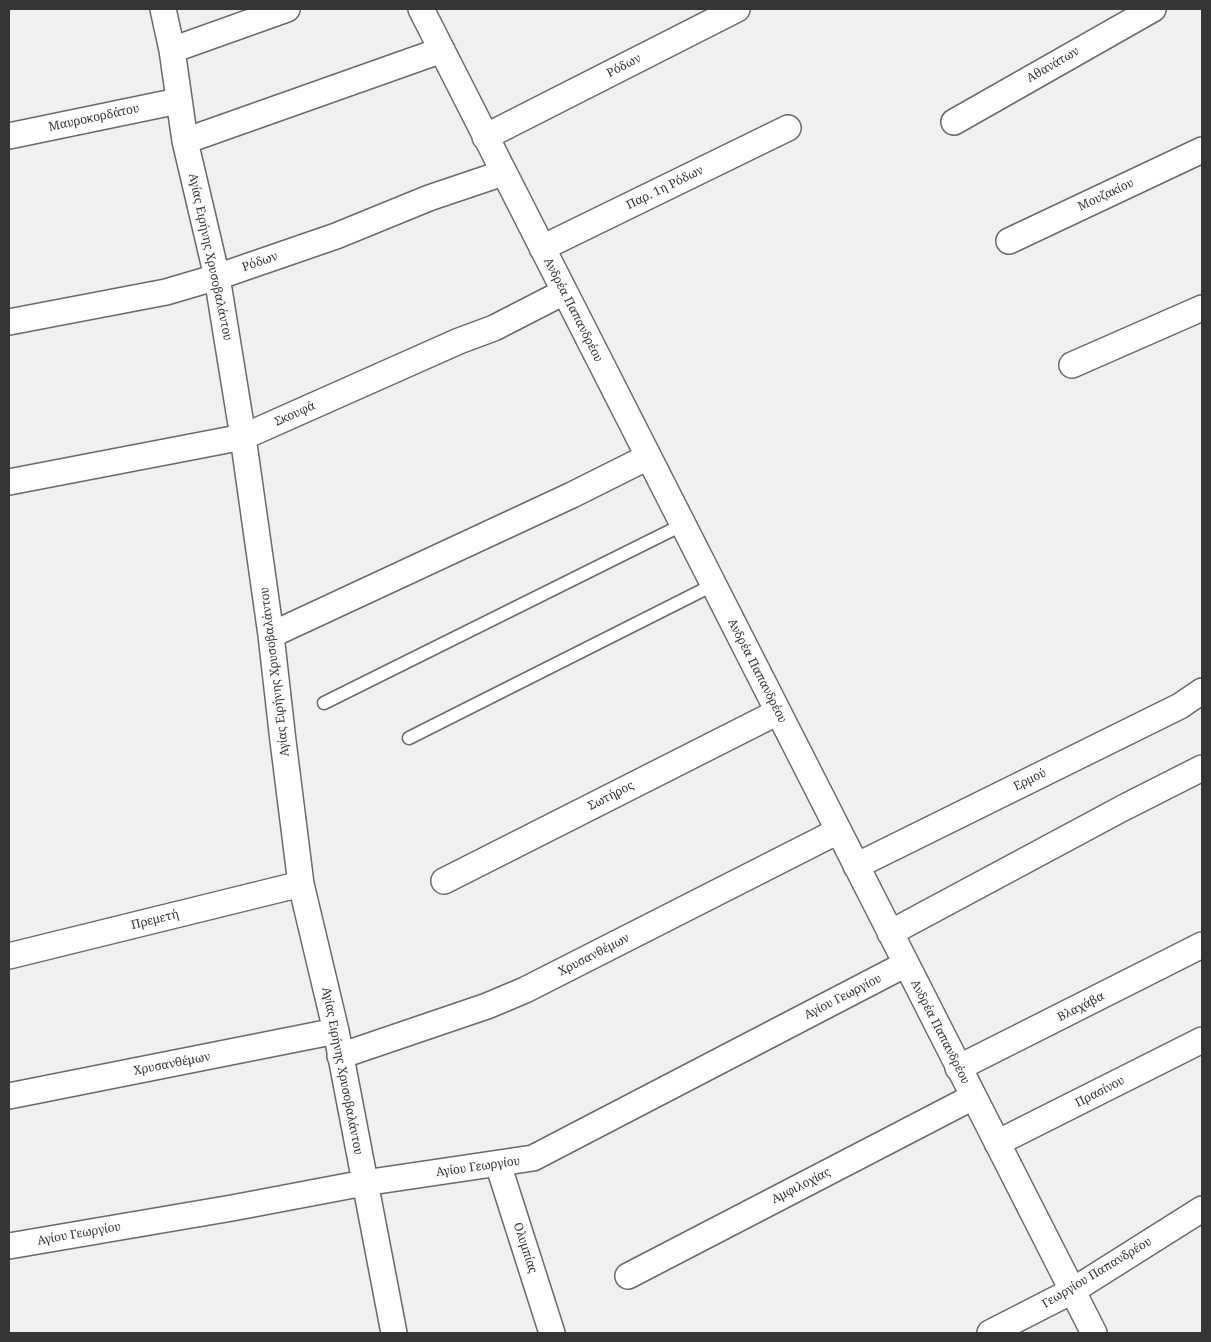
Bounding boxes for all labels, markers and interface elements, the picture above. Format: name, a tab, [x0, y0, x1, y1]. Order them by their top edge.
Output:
street label: Αθανάτων	[1024, 44, 1082, 86]
street label: Ρόδων	[604, 51, 644, 81]
street label: Μαυροκορδάτου	[47, 101, 141, 135]
street label: Παρ. 1η Ρόδων	[624, 163, 706, 213]
street label: Αγίας Ειρήνης Χρυσοβαλάντου	[185, 172, 235, 342]
street label: Μουζακίου	[1076, 176, 1136, 214]
street label: Ρόδων	[240, 249, 280, 275]
street label: Ανδρέα Παπανδρέου	[540, 256, 606, 364]
street label: Σκουφά	[272, 399, 318, 429]
street label: Αγίας Ειρήνης Χρυσοβαλάντου	[257, 586, 293, 758]
street label: Ανδρέα Παπανδρέου	[724, 617, 790, 725]
street label: Ερμού	[1011, 766, 1049, 794]
street label: Σωτήρος	[586, 778, 636, 814]
street label: Πρεμετή	[130, 907, 180, 933]
street label: Χρυσανθέμων	[556, 931, 632, 979]
street label: Αγίου Γεωργίου	[802, 971, 884, 1023]
street label: Ανδρέα Παπανδρέου	[907, 978, 973, 1086]
street label: Αγίας Ειρήνης Χρυσοβαλάντου	[319, 986, 365, 1156]
street label: Βλαχάβα	[1055, 989, 1107, 1025]
street label: Χρυσανθέμων	[132, 1050, 212, 1078]
street label: Πρασίνου	[1073, 1073, 1127, 1111]
street label: Αγίου Γεωργίου	[435, 1154, 521, 1180]
street label: Αμφιλοχίας	[769, 1165, 833, 1207]
street label: Αγίου Γεωργίου	[36, 1220, 122, 1248]
street label: Ολυμπίας	[510, 1221, 540, 1275]
street label: Γεωργίου Παπανδρέου	[1040, 1235, 1154, 1311]

